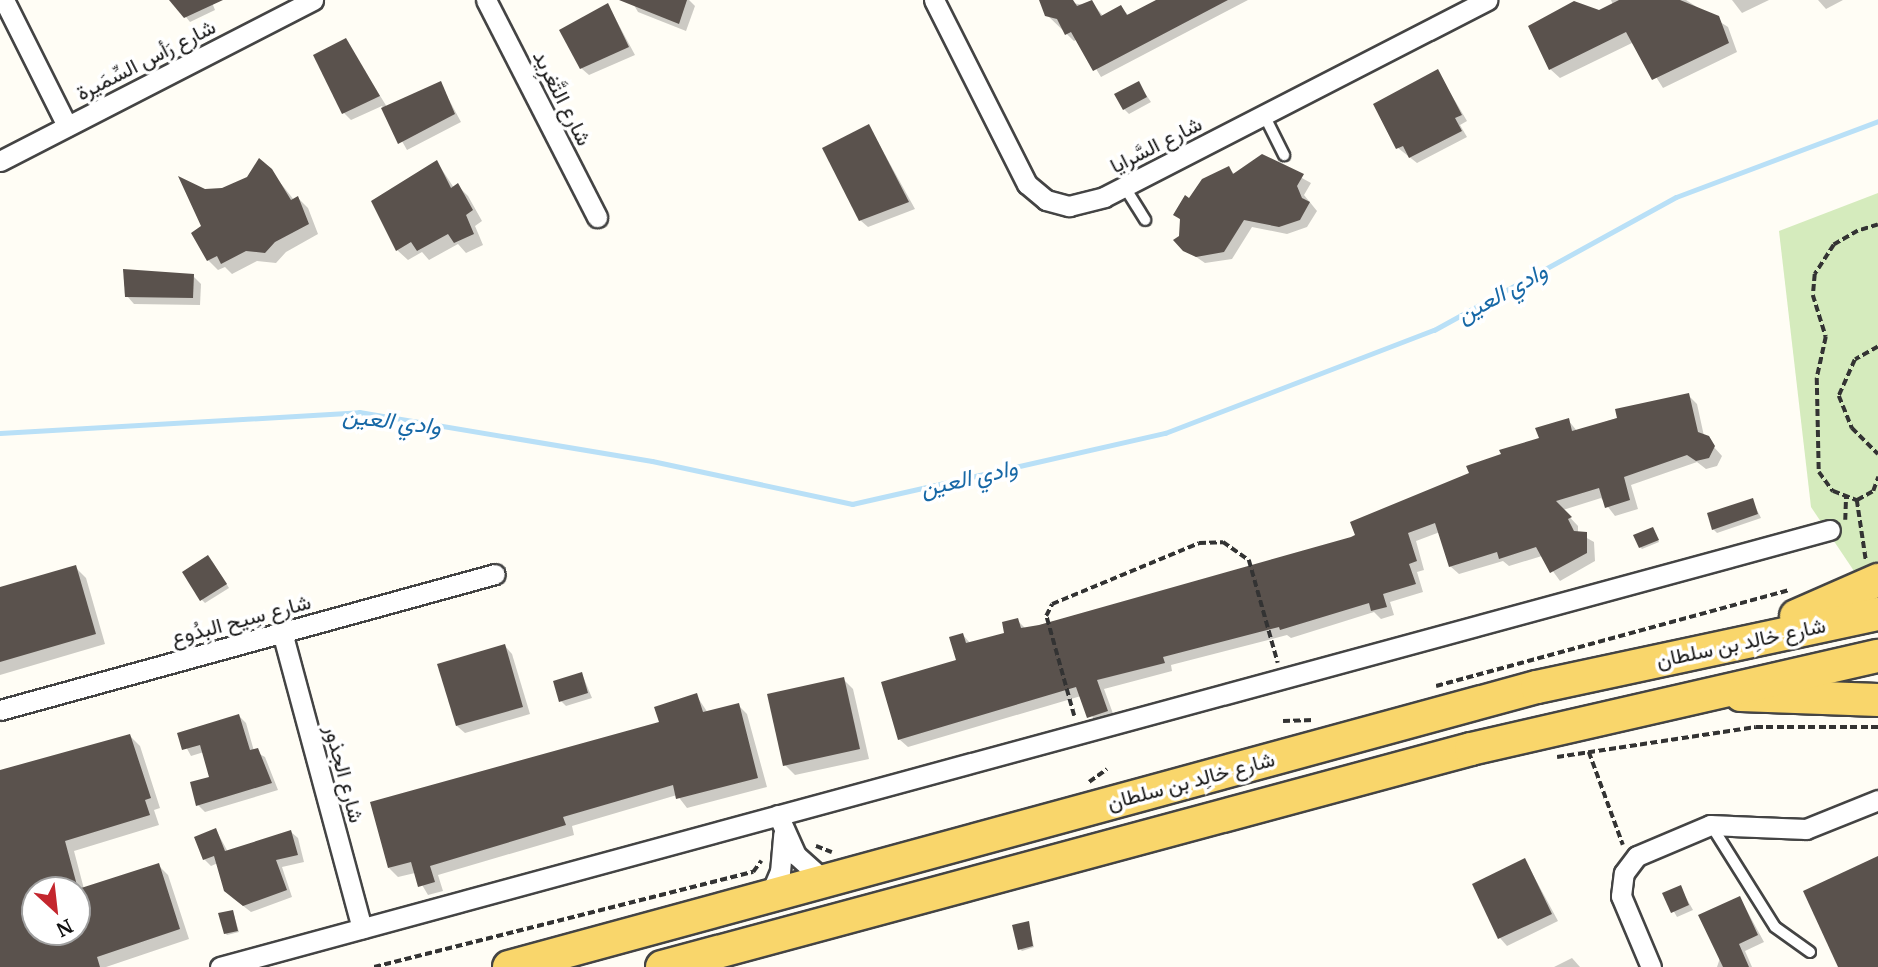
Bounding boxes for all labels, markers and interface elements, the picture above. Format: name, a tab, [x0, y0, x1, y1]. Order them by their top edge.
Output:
street label: شارع رَأس السِّمَيرة	[72, 14, 220, 106]
street label: شارع التَّغرِيد	[527, 46, 597, 150]
street label: شارع السَّرايا	[1106, 111, 1206, 179]
water label: وادي العين	[1452, 257, 1552, 329]
water label: وادي العين	[341, 401, 443, 441]
water label: وادي العين	[918, 453, 1020, 503]
street label: شارع سِيح البِدُوع	[168, 589, 314, 651]
street label: شارع خالِد بن سلطان	[1654, 613, 1828, 673]
street label: شارع الجذور	[319, 722, 369, 826]
street label: شارع خالِد بن سلطان	[1104, 747, 1278, 815]
north arrow	[21, 876, 91, 946]
text: N	[52, 914, 77, 942]

